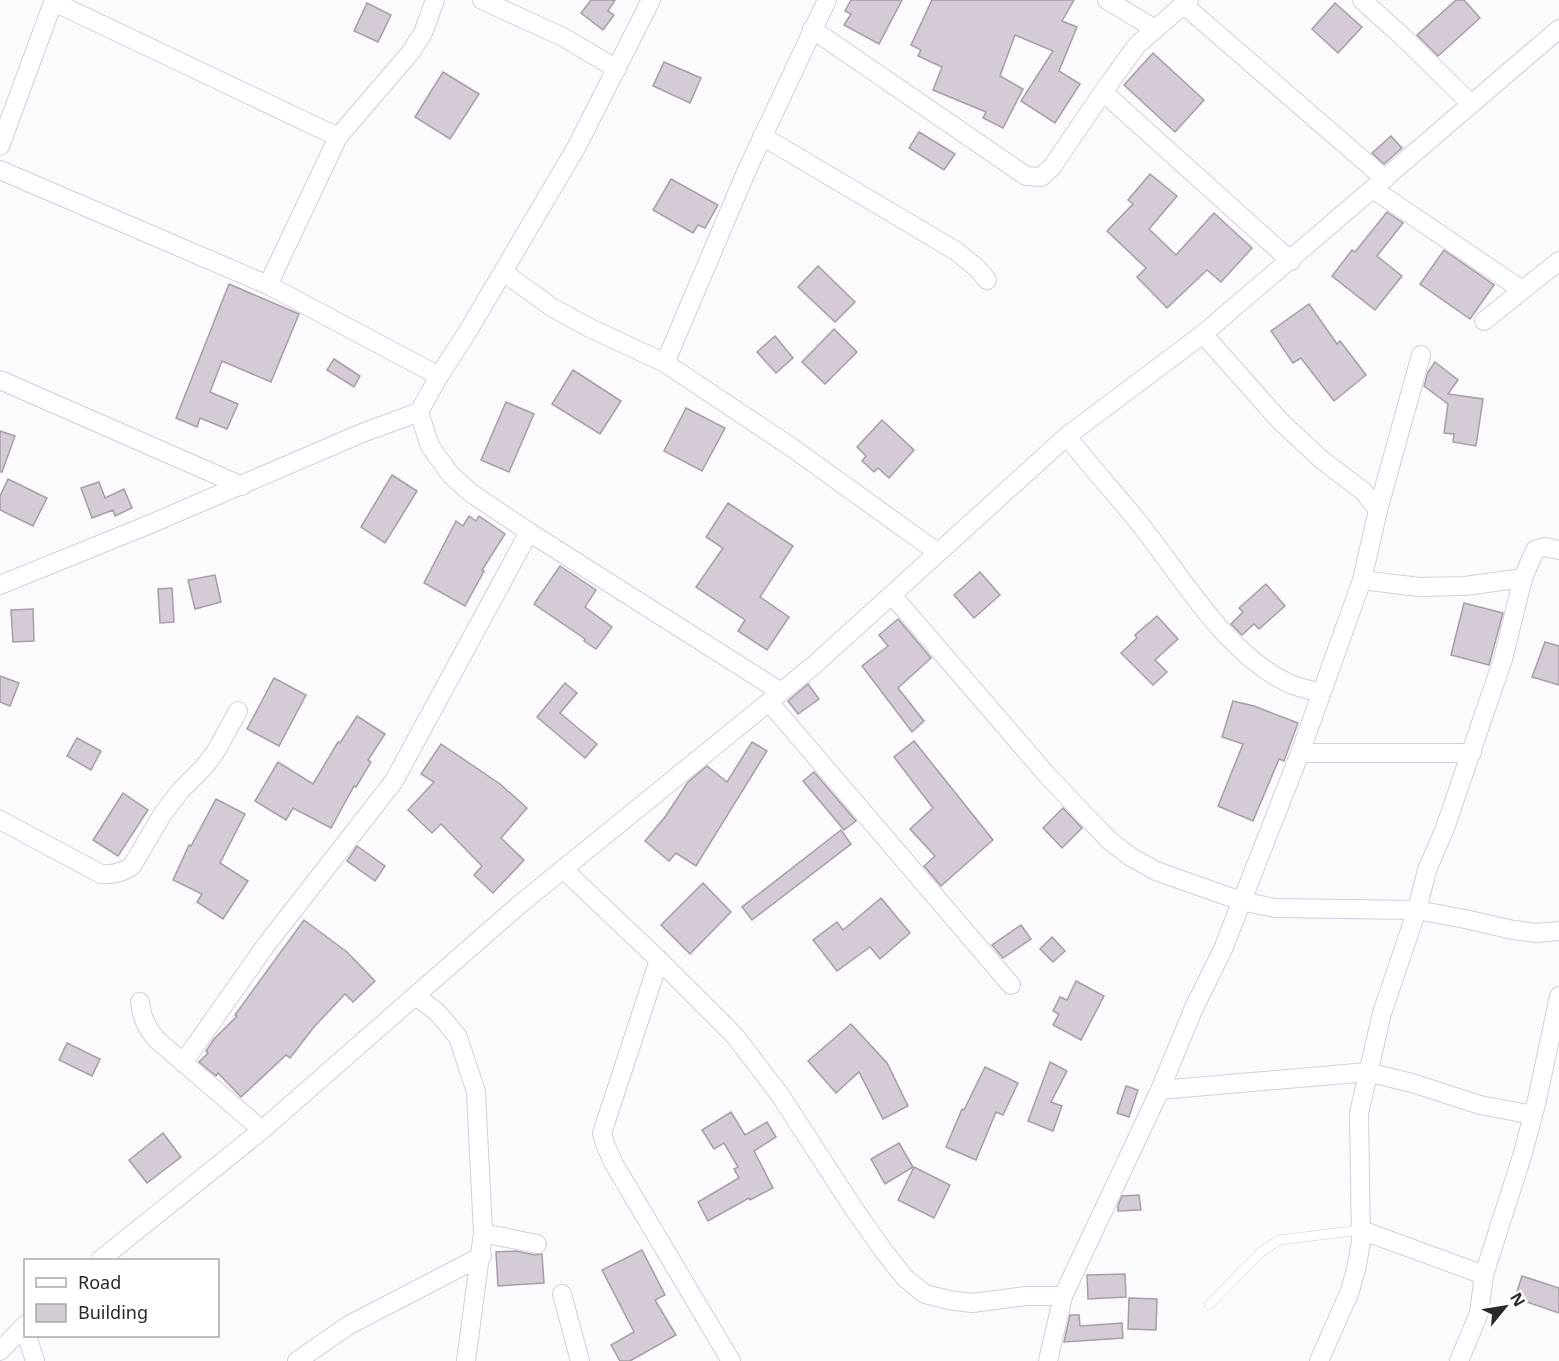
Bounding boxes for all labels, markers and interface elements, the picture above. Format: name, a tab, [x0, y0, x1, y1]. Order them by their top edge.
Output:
legend	[24, 1259, 219, 1337]
text: Road	[78, 1270, 121, 1294]
north arrow	[1475, 1277, 1535, 1337]
text: N	[1505, 1288, 1531, 1311]
text: Building	[78, 1300, 148, 1324]

